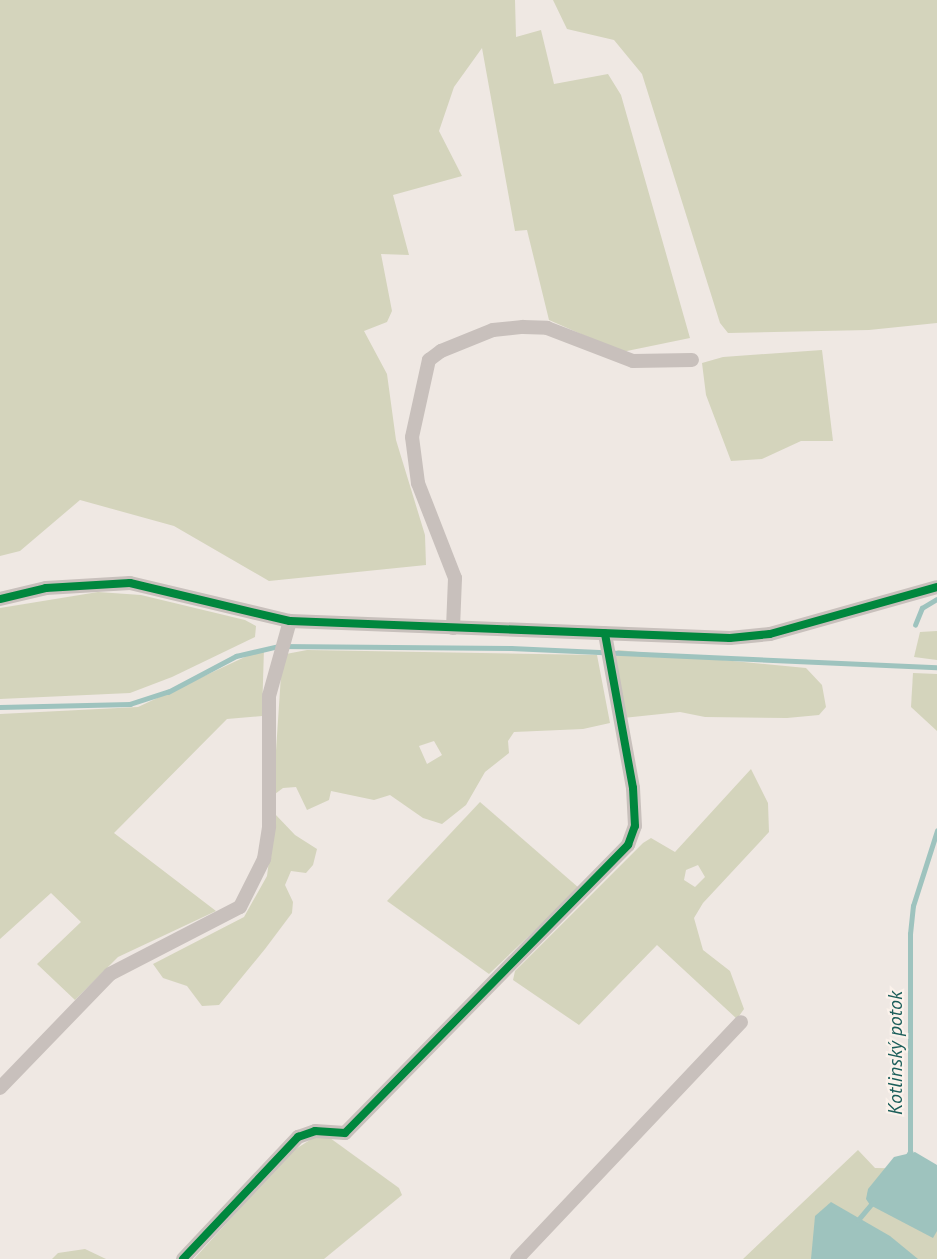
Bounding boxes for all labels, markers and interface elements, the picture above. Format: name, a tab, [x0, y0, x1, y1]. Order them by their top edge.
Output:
water label: Kotlinský potok	[883, 991, 907, 1115]

